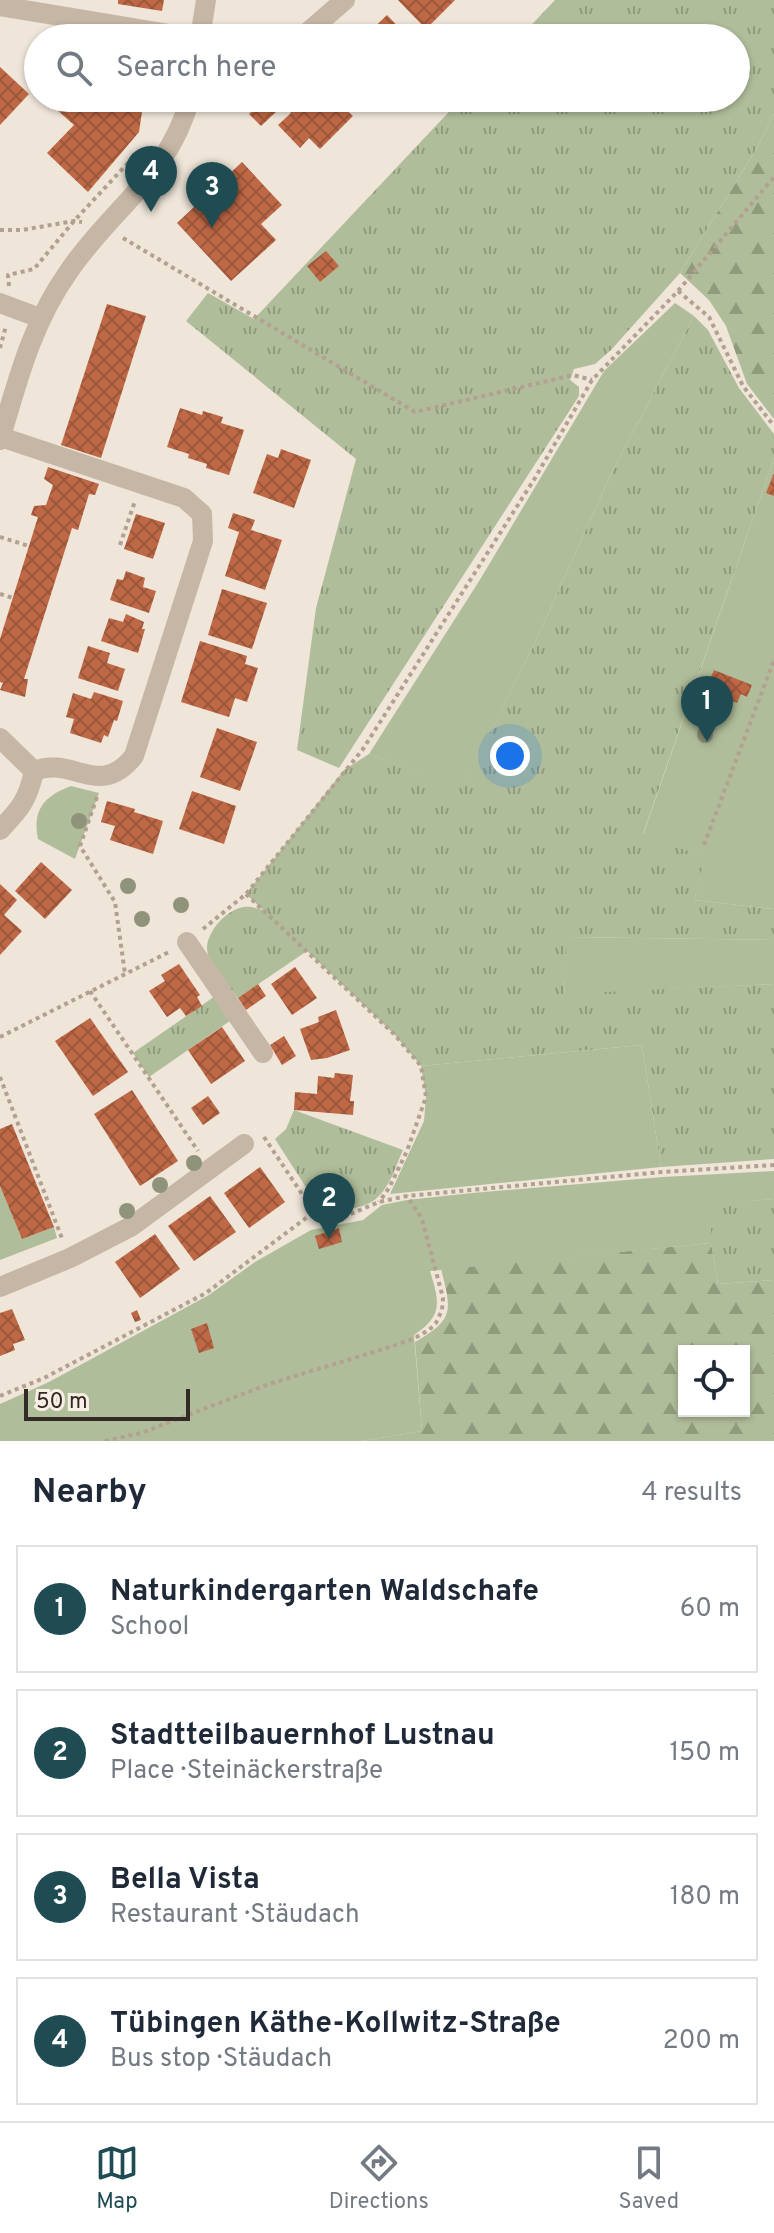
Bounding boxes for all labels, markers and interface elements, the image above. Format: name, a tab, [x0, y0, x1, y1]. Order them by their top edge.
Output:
search box	[24, 24, 750, 112]
icon: search	[52, 46, 96, 90]
text: Search here	[116, 50, 276, 87]
pin: 4	[125, 146, 177, 212]
pin: 3	[186, 162, 238, 228]
pin: 1	[681, 676, 733, 742]
your location	[490, 736, 530, 776]
pin: 2	[303, 1173, 355, 1239]
map controls	[678, 1345, 750, 1417]
button: locate	[678, 1345, 750, 1417]
scale bar	[24, 1385, 190, 1421]
text: 50 m	[36, 1389, 88, 1416]
text: Nearby	[32, 1472, 147, 1515]
text: 4 results	[641, 1477, 742, 1510]
text: Naturkindergarten Waldschafe	[110, 1574, 539, 1611]
text: 1	[55, 1593, 65, 1626]
text: 60 m	[680, 1593, 740, 1626]
text: School	[110, 1611, 189, 1644]
text: Stadtteilbauernhof Lustnau	[110, 1718, 495, 1755]
text: 2	[52, 1737, 68, 1770]
text: 150 m	[669, 1737, 740, 1770]
text: Place · Steinäckerstraße	[110, 1755, 383, 1788]
text: Bella Vista	[110, 1862, 260, 1899]
text: 3	[52, 1881, 68, 1914]
text: 180 m	[670, 1881, 740, 1914]
text: Restaurant · Stäudach	[110, 1899, 360, 1932]
text: Tübingen Käthe-Kollwitz-Straße	[110, 2006, 561, 2043]
text: 4	[52, 2025, 68, 2058]
text: 200 m	[663, 2025, 740, 2058]
text: Bus stop · Stäudach	[110, 2043, 332, 2076]
tab: Map	[95, 2141, 139, 2216]
tab: Directions	[329, 2141, 429, 2216]
tab: Saved	[619, 2141, 679, 2216]

